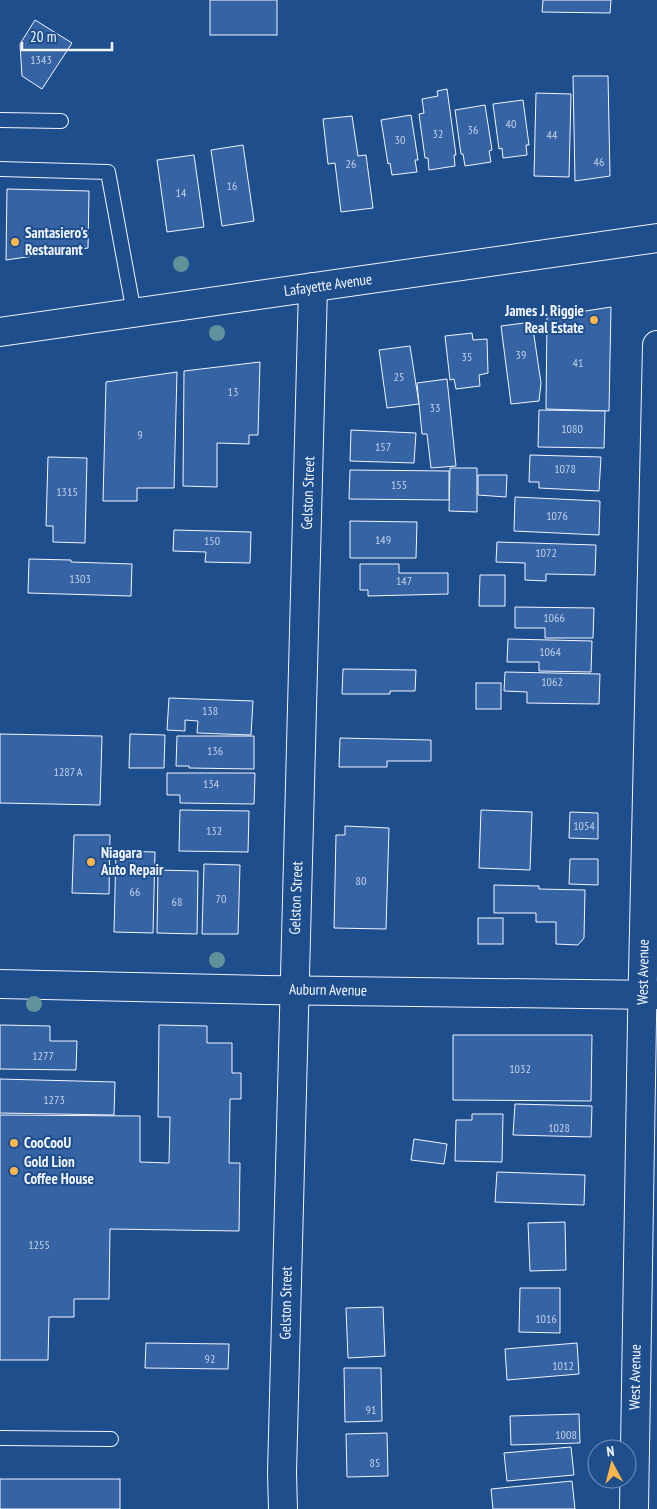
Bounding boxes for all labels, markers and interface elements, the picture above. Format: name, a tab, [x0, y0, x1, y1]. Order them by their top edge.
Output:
scale bar	[22, 20, 112, 52]
text: 20 m	[30, 27, 56, 46]
house number: 1343	[30, 52, 52, 67]
house number: 40	[506, 116, 516, 131]
house number: 36	[468, 122, 478, 137]
house number: 32	[433, 126, 443, 141]
house number: 44	[547, 127, 558, 142]
house number: 30	[395, 132, 405, 147]
house number: 46	[594, 154, 604, 169]
house number: 26	[346, 156, 356, 171]
house number: 16	[227, 178, 237, 193]
house number: 14	[176, 185, 187, 200]
place label: Santasiero's Restaurant	[25, 223, 88, 259]
marker: Santasiero's Restaurant	[9, 236, 21, 248]
street label: Lafayette Avenue	[283, 269, 373, 300]
place label: James J. Riggie Real Estate	[504, 301, 584, 337]
marker: James J. Riggie Real Estate	[588, 314, 600, 326]
house number: 39	[516, 347, 526, 362]
house number: 35	[462, 349, 472, 364]
house number: 41	[573, 355, 583, 370]
house number: 25	[394, 369, 404, 384]
house number: 13	[228, 384, 238, 399]
house number: 33	[430, 400, 440, 415]
house number: 1080	[561, 421, 583, 436]
house number: 9	[137, 427, 143, 442]
house number: 157	[375, 439, 391, 454]
street label: Gelston Street	[297, 456, 318, 530]
house number: 1078	[554, 461, 576, 476]
house number: 155	[391, 477, 407, 492]
house number: 1315	[56, 484, 78, 499]
house number: 1076	[546, 508, 568, 523]
house number: 149	[375, 532, 391, 547]
house number: 150	[204, 533, 220, 548]
house number: 1072	[535, 545, 557, 560]
house number: 1303	[69, 571, 91, 586]
house number: 147	[396, 573, 412, 588]
house number: 1066	[543, 610, 565, 625]
house number: 1064	[539, 644, 561, 659]
house number: 1062	[541, 674, 563, 689]
house number: 138	[202, 703, 218, 718]
house number: 136	[207, 743, 223, 758]
house number: 1287 A	[54, 764, 83, 779]
house number: 134	[203, 776, 220, 791]
house number: 1054	[573, 818, 595, 833]
house number: 132	[206, 823, 222, 838]
place label: Niagara Auto Repair	[100, 843, 164, 879]
marker: Niagara Auto Repair	[85, 856, 97, 868]
street label: Gelston Street	[285, 861, 306, 935]
house number: 80	[356, 873, 366, 888]
house number: 66	[130, 884, 140, 899]
house number: 70	[216, 891, 226, 906]
house number: 68	[172, 894, 182, 909]
street label: West Avenue	[632, 939, 653, 1005]
street label: Auburn Avenue	[289, 979, 367, 1000]
house number: 1277	[32, 1048, 54, 1063]
house number: 1032	[509, 1061, 531, 1076]
house number: 1273	[43, 1092, 65, 1107]
house number: 1028	[548, 1120, 570, 1135]
place label: CooCooU	[24, 1133, 72, 1152]
marker: CooCooU	[8, 1137, 20, 1149]
place label: Gold Lion Coffee House	[24, 1152, 94, 1188]
marker: Gold Lion Coffee House	[8, 1165, 20, 1177]
house number: 1255	[28, 1237, 50, 1252]
street label: Gelston Street	[275, 1266, 296, 1340]
house number: 1016	[535, 1311, 557, 1326]
street label: West Avenue	[624, 1344, 645, 1410]
house number: 92	[205, 1351, 215, 1366]
house number: 1012	[552, 1358, 574, 1373]
house number: 91	[366, 1402, 376, 1417]
house number: 1008	[555, 1427, 577, 1442]
north arrow	[587, 1439, 637, 1489]
text: N	[606, 1442, 615, 1460]
house number: 85	[370, 1455, 380, 1470]

